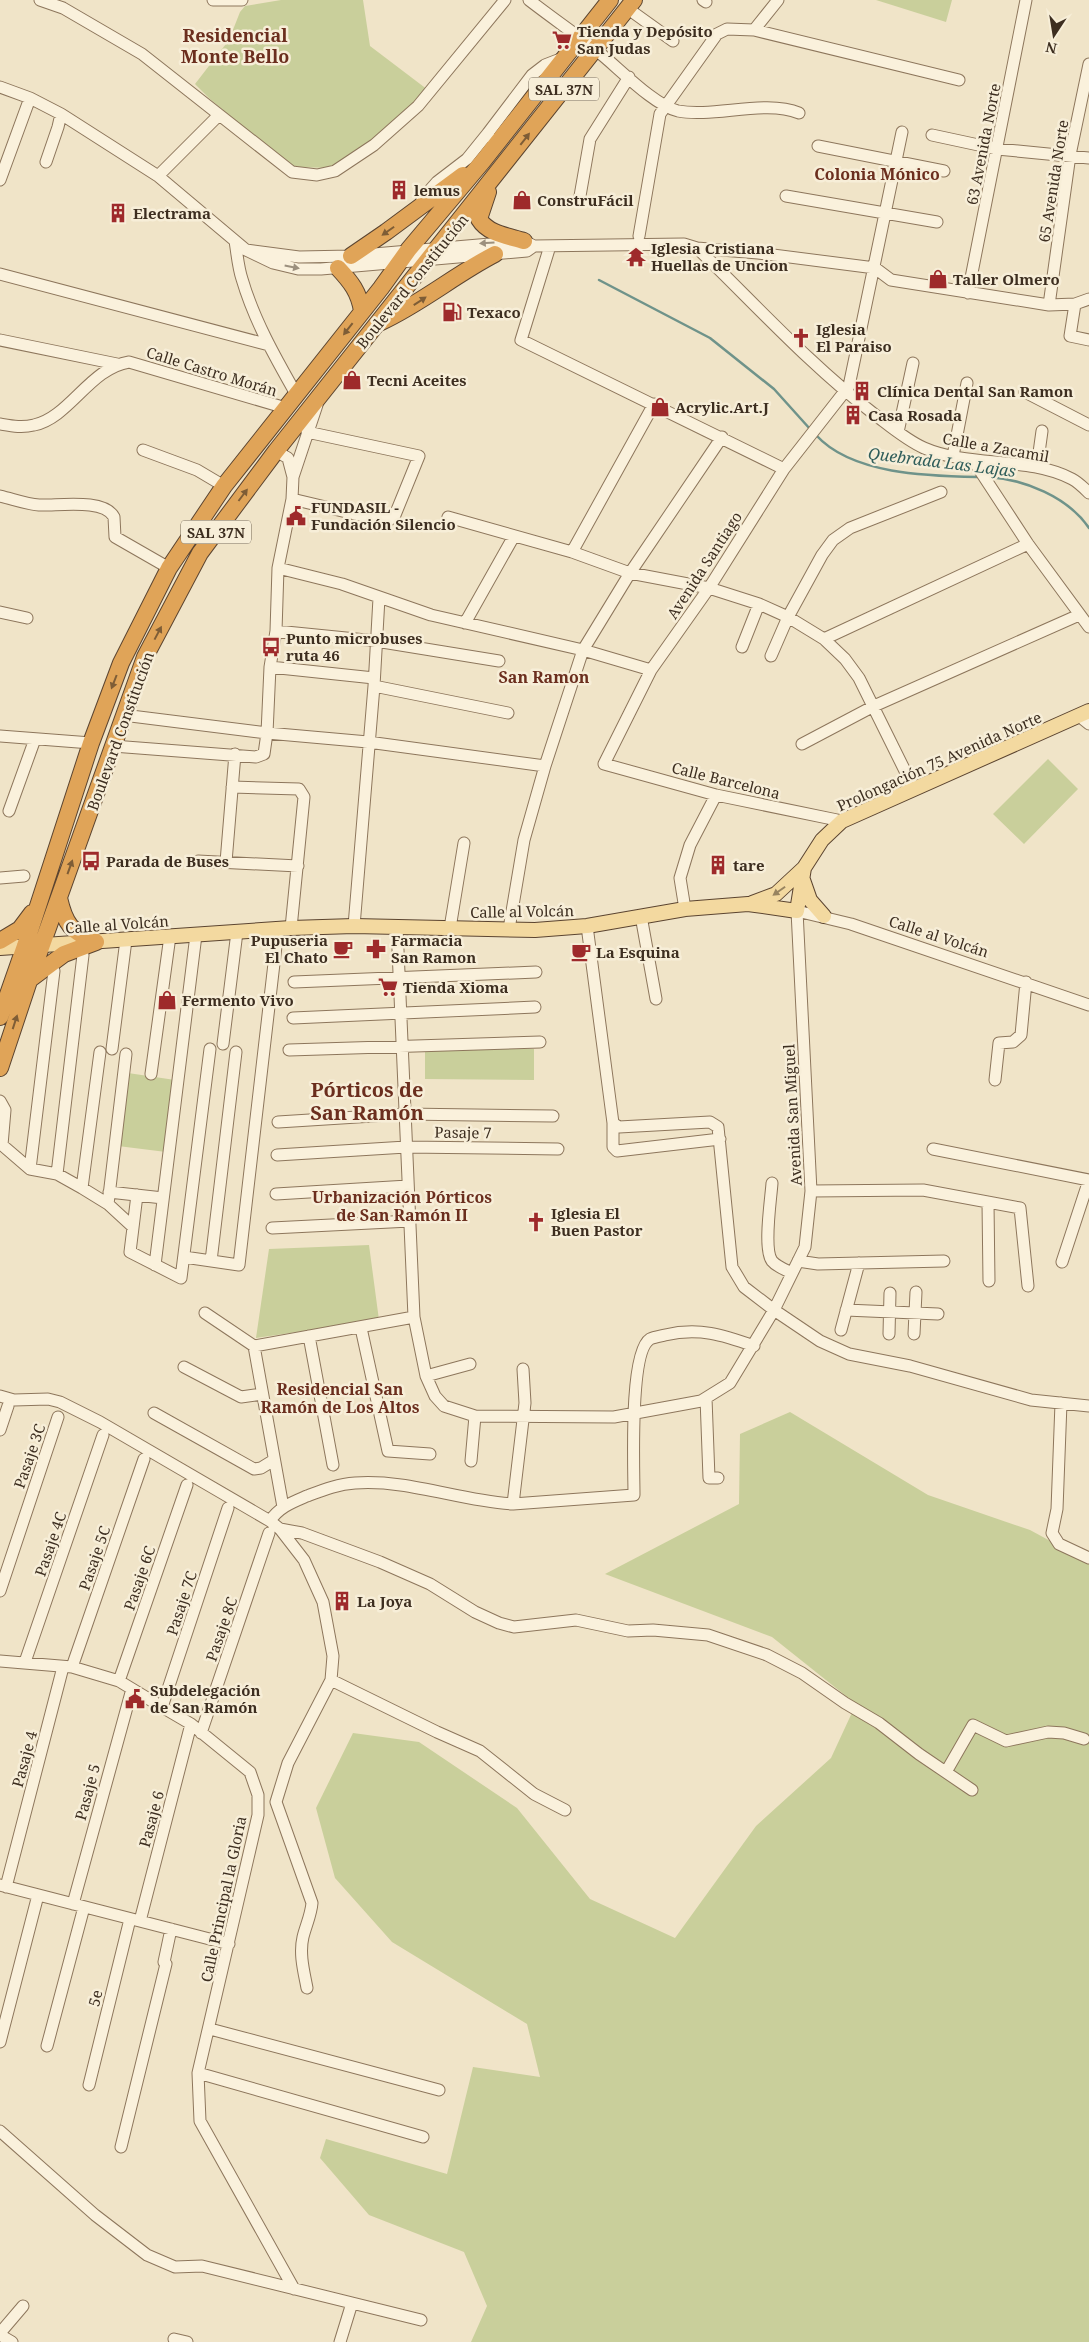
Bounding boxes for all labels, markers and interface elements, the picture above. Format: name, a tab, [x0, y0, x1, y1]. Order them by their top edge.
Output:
north arrow	[1029, 10, 1079, 60]
place label: Tienda y Depósito San Judas	[577, 21, 713, 58]
district label: Residencial Monte Bello	[181, 23, 289, 68]
supermarket icon: Tienda y Depósito San Judas	[551, 29, 573, 51]
text: N	[1044, 38, 1059, 59]
road number: SAL 37N	[529, 78, 599, 100]
street label: 63 Avenida Norte	[961, 81, 1005, 207]
street label: 65 Avenida Norte	[1033, 118, 1073, 244]
one-way arrow	[519, 133, 530, 146]
district label: Colonia Mónico	[814, 163, 940, 185]
building icon: lemus	[388, 179, 410, 201]
place label: lemus	[414, 180, 460, 200]
shop icon: ConstruFácil	[511, 189, 533, 211]
place label: ConstruFácil	[537, 190, 634, 210]
building icon: Electrama	[107, 202, 129, 224]
place label: Electrama	[133, 203, 211, 223]
street label: Boulevard Constitución	[351, 209, 473, 352]
one-way arrow	[381, 226, 395, 236]
place label: Iglesia Cristiana Huellas de Uncion	[651, 238, 788, 275]
one-way arrow	[479, 240, 495, 248]
temple icon: Iglesia Cristiana Huellas de Uncion	[625, 246, 647, 268]
one-way arrow	[284, 263, 299, 271]
shop icon: Taller Olmero	[927, 268, 949, 290]
place label: Taller Olmero	[953, 269, 1060, 289]
one-way arrow	[413, 297, 427, 306]
fuel station icon: Texaco	[441, 301, 463, 323]
place label: Texaco	[467, 302, 521, 322]
place label: Iglesia El Paraiso	[816, 319, 892, 356]
one-way arrow	[342, 322, 353, 335]
church icon: Iglesia El Paraiso	[790, 327, 812, 349]
street label: Calle Castro Morán	[144, 342, 280, 401]
shop icon: Tecni Aceites	[341, 369, 363, 391]
place label: Tecni Aceites	[367, 370, 467, 390]
building icon: Clínica Dental San Ramon	[851, 380, 873, 402]
place label: Clínica Dental San Ramon	[877, 381, 1073, 401]
shop icon: Acrylic.Art.J	[649, 396, 671, 418]
place label: Acrylic.Art.J	[675, 397, 769, 417]
building icon: Casa Rosada	[842, 404, 864, 426]
place label: Casa Rosada	[868, 405, 962, 425]
street label: Calle a Zacamil	[941, 428, 1051, 466]
water label: Quebrada Las Lajas	[867, 442, 1017, 482]
one-way arrow	[238, 489, 249, 502]
place label: FUNDASIL - Fundación Silencio	[311, 497, 456, 534]
public building icon: FUNDASIL - Fundación Silencio	[285, 505, 307, 527]
street label: Avenida Santiago	[662, 508, 746, 622]
road number: SAL 37N	[181, 520, 251, 544]
one-way arrow	[154, 626, 162, 640]
place label: Punto microbuses ruta 46	[286, 628, 423, 665]
bus stop icon: Punto microbuses ruta 46	[260, 636, 282, 658]
street label: Boulevard Constitución	[82, 648, 158, 813]
district label: San Ramon	[499, 666, 590, 688]
one-way arrow	[110, 674, 117, 689]
street label: Prolongación 75 Avenida Norte	[833, 707, 1045, 815]
street label: Calle Barcelona	[670, 757, 782, 803]
bus stop icon: Parada de Buses	[80, 850, 102, 872]
place label: Parada de Buses	[106, 851, 229, 871]
building icon: tare	[707, 854, 729, 876]
place label: tare	[733, 855, 765, 875]
one-way arrow	[67, 859, 74, 874]
one-way arrow	[772, 886, 786, 896]
street label: Calle al Volcán	[470, 900, 574, 922]
street label: Calle al Volcán	[64, 910, 170, 938]
street label: Calle al Volcán	[886, 910, 992, 962]
place label: Pupuseria El Chato	[251, 930, 328, 967]
place label: Farmacia San Ramon	[391, 930, 476, 967]
cafe icon: Pupuseria El Chato	[332, 938, 354, 960]
pharmacy icon: Farmacia San Ramon	[365, 938, 387, 960]
cafe icon: La Esquina	[570, 941, 592, 963]
place label: La Esquina	[596, 942, 680, 962]
supermarket icon: Tienda Xioma	[377, 976, 399, 998]
place label: Tienda Xioma	[403, 977, 509, 997]
shop icon: Fermento Vivo	[156, 989, 178, 1011]
place label: Fermento Vivo	[182, 990, 294, 1010]
one-way arrow	[12, 1014, 20, 1029]
street label: Avenida San Miguel	[778, 1043, 806, 1186]
district label: Pórticos de San Ramón	[310, 1076, 424, 1126]
street label: Pasaje 7	[434, 1121, 492, 1143]
district label: Urbanización Pórticos de San Ramón II	[312, 1186, 492, 1226]
place label: Iglesia El Buen Pastor	[551, 1203, 643, 1240]
church icon: Iglesia El Buen Pastor	[525, 1211, 547, 1233]
district label: Residencial San Ramón de Los Altos	[261, 1378, 420, 1418]
street label: Pasaje 3C	[9, 1421, 49, 1491]
street label: Pasaje 4C	[30, 1509, 70, 1579]
street label: Pasaje 5C	[74, 1523, 114, 1593]
street label: Pasaje 6C	[119, 1543, 159, 1613]
street label: Pasaje 7C	[161, 1568, 201, 1638]
building icon: La Joya	[331, 1590, 353, 1612]
place label: La Joya	[357, 1591, 412, 1611]
street label: Pasaje 8C	[201, 1594, 241, 1664]
place label: Subdelegación de San Ramón	[150, 1680, 260, 1717]
public building icon: Subdelegación de San Ramón	[124, 1688, 146, 1710]
street label: Pasaje 4	[7, 1728, 41, 1789]
street label: Pasaje 5	[70, 1762, 104, 1822]
street label: Pasaje 6	[134, 1789, 168, 1849]
street label: Calle Principal la Gloria	[196, 1814, 250, 1984]
street label: 5e	[83, 1988, 107, 2008]

